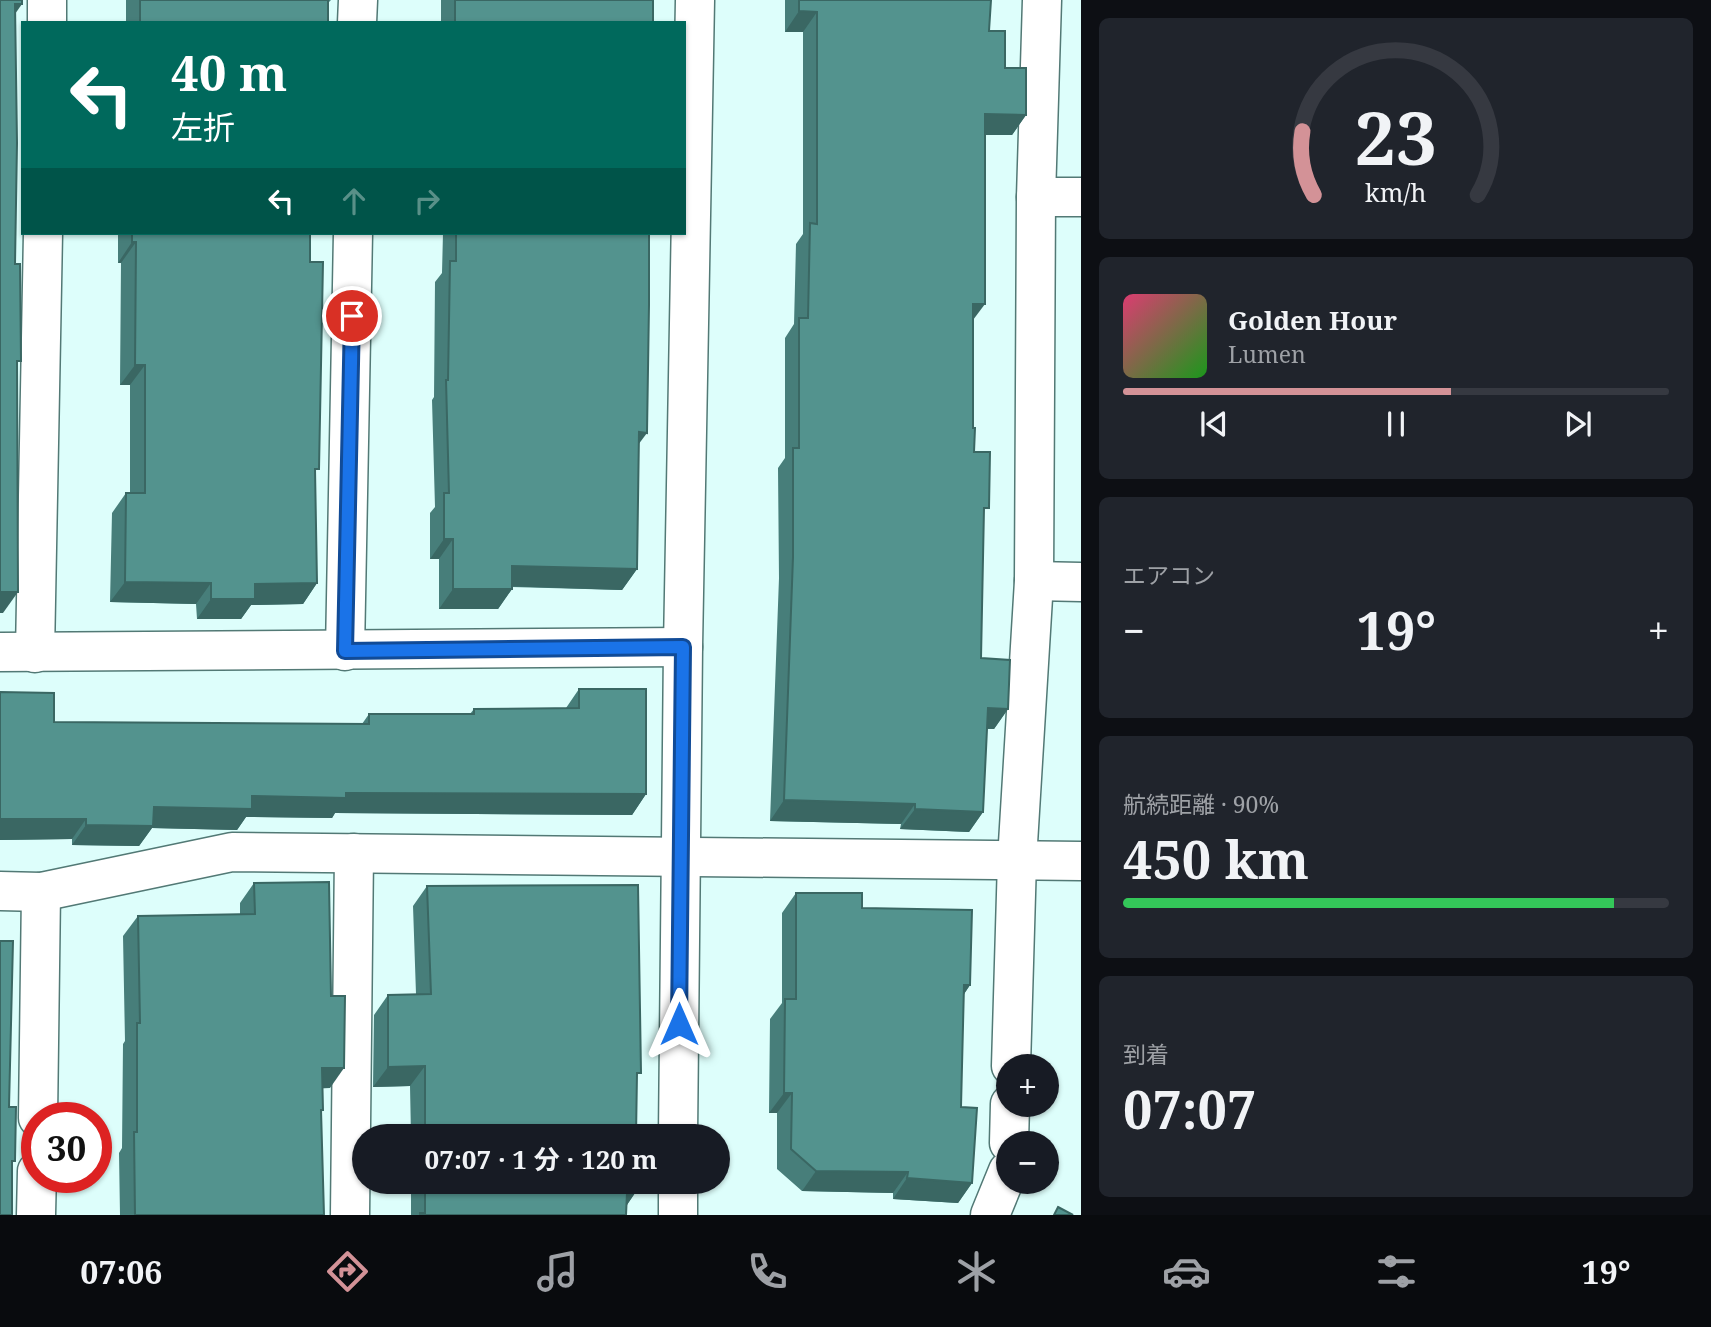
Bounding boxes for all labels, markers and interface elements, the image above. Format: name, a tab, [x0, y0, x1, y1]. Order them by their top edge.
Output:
text: 40 m	[171, 39, 287, 105]
icon: left	[56, 49, 147, 140]
text: 23	[1355, 87, 1437, 186]
text: 左折	[171, 105, 235, 148]
text: km/h	[1365, 175, 1427, 209]
icon: left	[262, 182, 300, 220]
icon: ahead	[335, 182, 373, 220]
icon: right	[408, 182, 446, 220]
pin	[322, 286, 382, 346]
icon: arrive	[333, 297, 371, 335]
text: Golden Hour	[1228, 302, 1397, 338]
text: Lumen	[1228, 338, 1306, 370]
icon: previous	[1195, 405, 1233, 443]
icon: pause	[1377, 405, 1415, 443]
icon: next	[1559, 405, 1597, 443]
text: エアコン	[1123, 559, 1215, 591]
text: 19°	[1357, 594, 1436, 665]
text: −	[1123, 604, 1145, 656]
text: +	[1648, 604, 1669, 656]
text: 航続距離 · 90%	[1123, 788, 1279, 820]
text: 450 km	[1123, 823, 1309, 894]
position arrow	[642, 987, 716, 1061]
text: 到着	[1123, 1038, 1169, 1070]
map controls	[996, 1054, 1059, 1194]
button: +	[996, 1054, 1059, 1117]
text: 07:07	[1123, 1073, 1256, 1144]
speed limit sign: 30	[21, 1102, 112, 1193]
button: −	[996, 1131, 1059, 1194]
text: 07:07 · 1 分 · 120 m	[425, 1141, 657, 1177]
icon: directions	[323, 1247, 372, 1296]
icon: music	[533, 1247, 582, 1296]
icon: phone	[743, 1247, 792, 1296]
icon: climate	[952, 1247, 1001, 1296]
icon: car	[1162, 1247, 1211, 1296]
icon: filters	[1372, 1247, 1421, 1296]
text: 07:06	[80, 1250, 162, 1293]
text: 19°	[1582, 1250, 1631, 1293]

